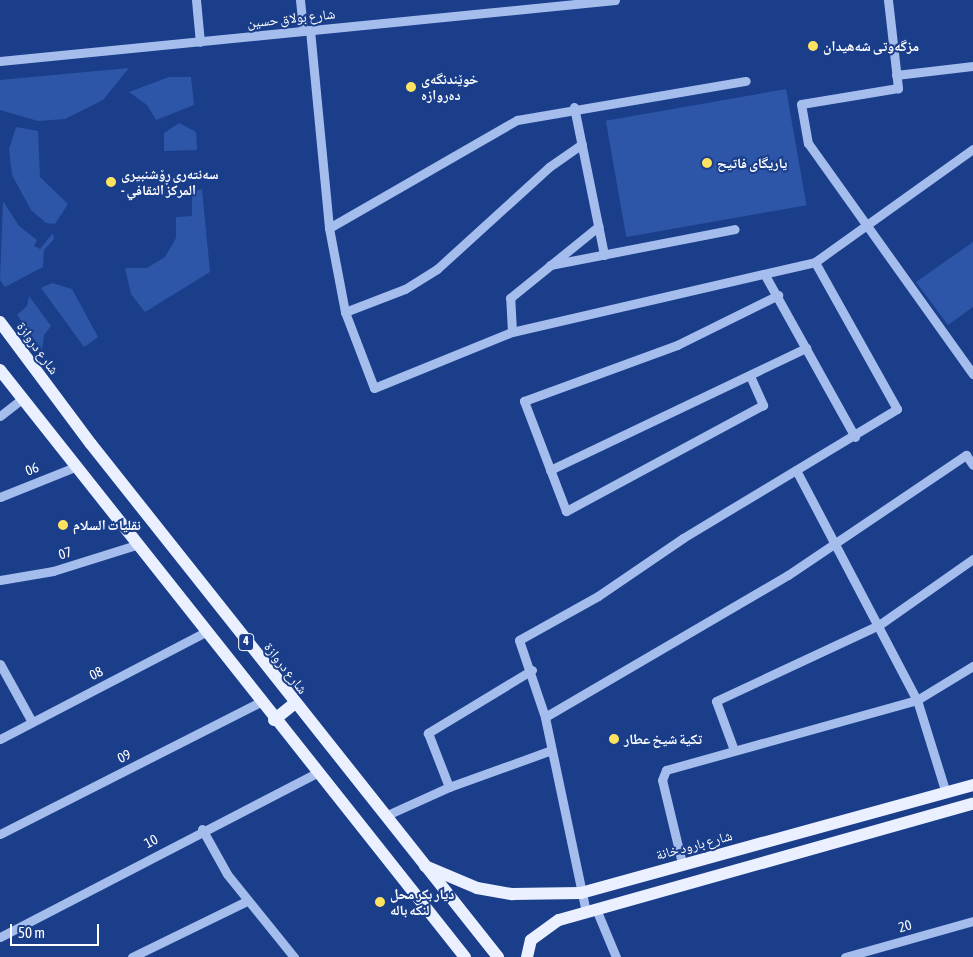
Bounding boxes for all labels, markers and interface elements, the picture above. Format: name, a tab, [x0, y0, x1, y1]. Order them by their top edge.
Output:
street label: شارع بولاق حسين	[246, 5, 336, 31]
place label: مزگەوتی شەهیدان	[823, 38, 919, 54]
marker: مزگەوتی شەهیدان	[807, 40, 819, 52]
place label: خوێندنگەی دەروازە	[421, 71, 478, 104]
marker: خوێندنگەی دەروازە	[405, 81, 417, 93]
place label: یاریگای فاتیح	[717, 155, 787, 171]
marker: یاریگای فاتیح	[701, 157, 713, 169]
place label: سەنتەری ڕۆشنبیری - المرکز الثقافي	[121, 166, 219, 198]
marker: سەنتەری ڕۆشنبیری - المرکز الثقافي	[105, 176, 117, 188]
street label: شارع دروازة	[13, 318, 63, 378]
street label: 06	[23, 459, 41, 479]
place label: نقليات السلام	[73, 517, 141, 533]
marker: نقليات السلام	[57, 519, 69, 531]
street label: 07	[56, 543, 74, 563]
road number: 4	[237, 632, 255, 652]
street label: شارع دروازة	[261, 639, 311, 697]
street label: 08	[86, 663, 106, 683]
place label: تكية شيخ عطار	[624, 731, 702, 747]
marker: تكية شيخ عطار	[608, 733, 620, 745]
street label: 09	[114, 746, 134, 766]
street label: شارع بارود خانة	[654, 827, 734, 863]
street label: 10	[141, 830, 161, 852]
place label: ديار بكر محل لنكه باله	[390, 886, 454, 919]
marker: ديار بكر محل لنكه باله	[374, 896, 386, 908]
scale bar	[12, 914, 101, 946]
street label: 20	[896, 916, 914, 936]
text: 50 m	[18, 924, 45, 941]

